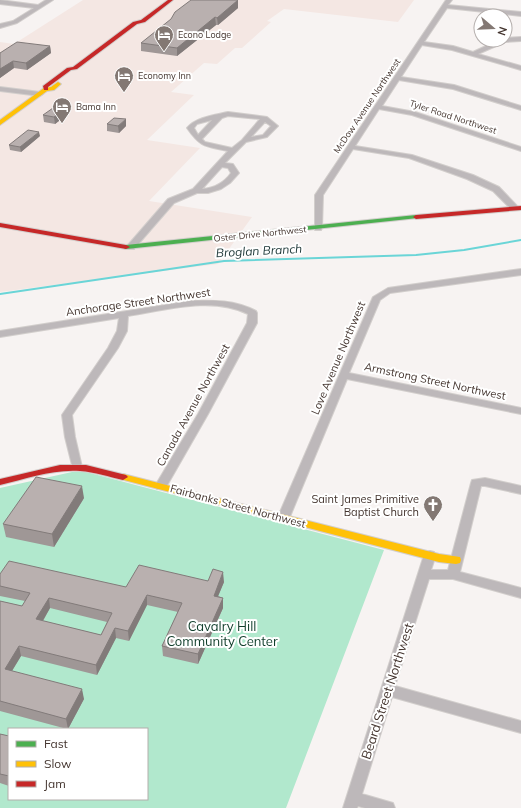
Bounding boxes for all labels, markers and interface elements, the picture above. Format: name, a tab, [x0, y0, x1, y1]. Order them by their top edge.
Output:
north arrow	[473, 8, 513, 48]
hotel icon: Econo Lodge	[153, 24, 175, 52]
text: N	[494, 25, 510, 37]
place label: Econo Lodge	[178, 29, 231, 40]
street label: McDow Avenue Northwest	[331, 56, 402, 155]
hotel icon: Economy Inn	[113, 65, 135, 93]
place label: Economy Inn	[138, 70, 191, 82]
hotel icon: Bama Inn	[51, 96, 73, 124]
street label: Tyler Road Northwest	[408, 97, 498, 137]
place label: Bama Inn	[76, 101, 116, 112]
street label: Oster Drive Northwest	[213, 223, 307, 244]
water label: Broglan Branch	[215, 241, 303, 260]
street label: Anchorage Street Northwest	[65, 285, 211, 319]
street label: Love Avenue Northwest	[308, 299, 368, 417]
street label: Canada Avenue Northwest	[153, 341, 233, 469]
street label: Armstrong Street Northwest	[363, 359, 507, 403]
street label: Fairbanks Street Northwest	[169, 481, 307, 531]
place label: Saint James Primitive Baptist Church	[311, 492, 419, 519]
church icon: Saint James Primitive Baptist Church	[422, 494, 444, 522]
park label: Cavalry Hill Community Center	[166, 618, 278, 649]
street label: Beard Street Northwest	[357, 620, 417, 761]
legend	[8, 728, 148, 800]
text: Fast	[44, 736, 68, 751]
text: Slow	[44, 756, 72, 771]
text: Jam	[44, 776, 66, 791]

